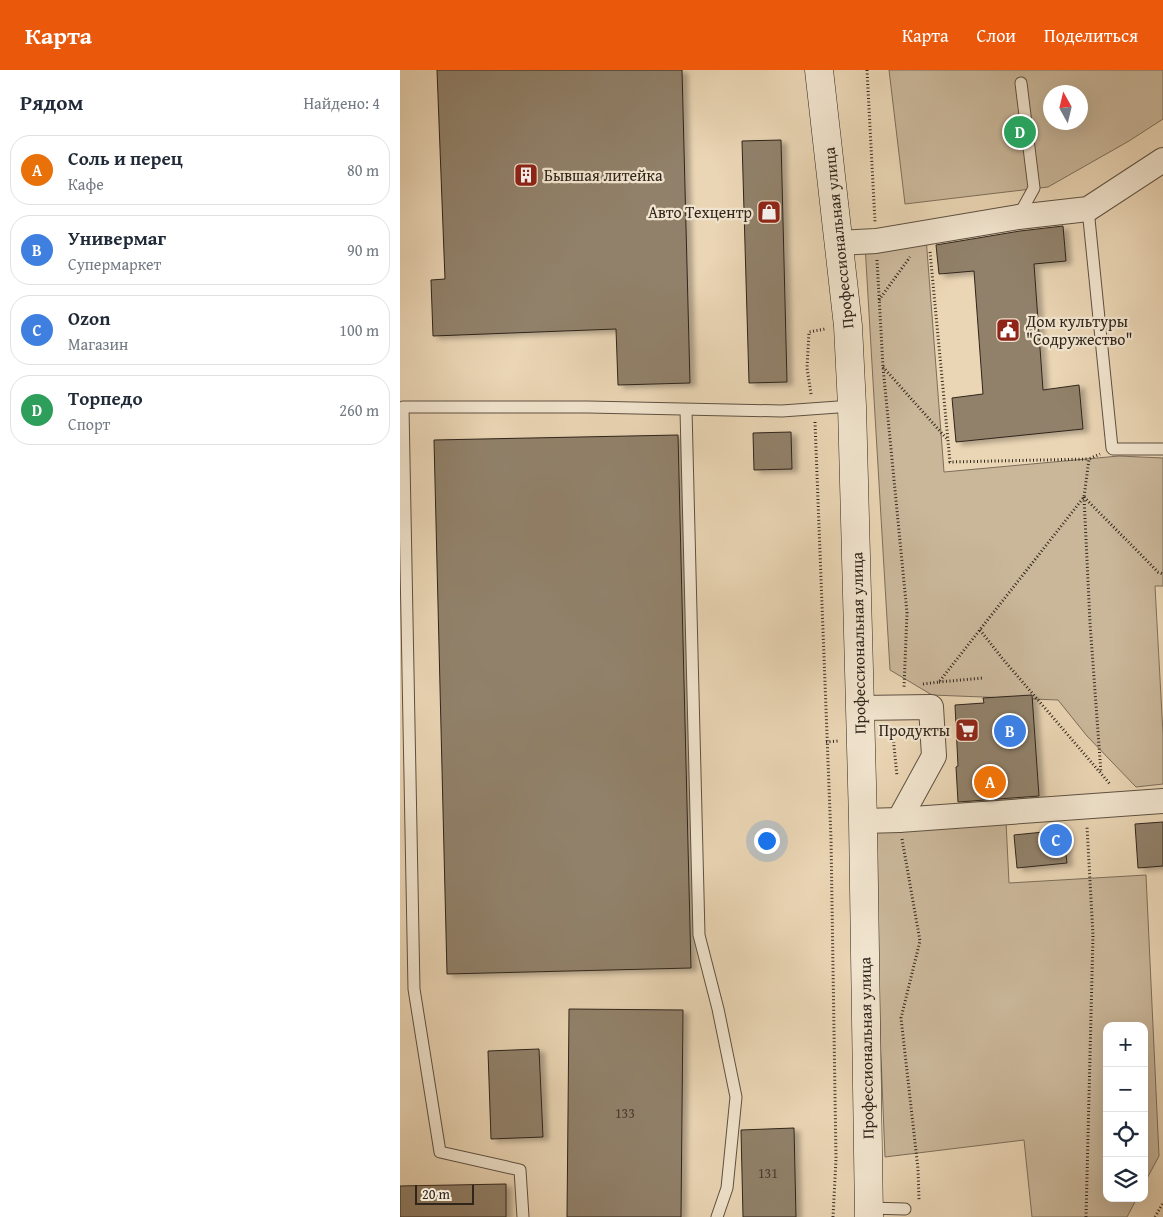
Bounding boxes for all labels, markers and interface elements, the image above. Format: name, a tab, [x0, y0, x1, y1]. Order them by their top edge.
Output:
text: Карта	[25, 18, 92, 53]
text: Карта	[902, 22, 949, 49]
text: Слои	[977, 22, 1016, 49]
text: Поделиться	[1044, 22, 1138, 49]
north arrow	[1043, 85, 1088, 130]
text: Рядом	[20, 87, 83, 118]
text: Найдено: 4	[303, 91, 380, 115]
pin: D	[1004, 113, 1036, 151]
text: Соль и перец	[68, 144, 183, 172]
street label: Профессиональная улица	[817, 146, 859, 330]
text: A	[32, 158, 42, 182]
text: 80 m	[347, 158, 379, 182]
building icon: Бывшая литейка	[513, 162, 539, 188]
place label: Бывшая литейка	[544, 163, 663, 187]
text: Кафе	[68, 172, 104, 196]
shop icon: Авто Техцентр	[756, 199, 782, 225]
place label: Авто Техцентр	[648, 200, 752, 224]
text: Универмаг	[68, 224, 166, 252]
text: B	[32, 238, 42, 262]
text: 90 m	[347, 238, 379, 262]
text: Супермаркет	[68, 252, 161, 276]
text: Ozon	[68, 304, 110, 332]
place label: Дом культуры "Содружество"	[1025, 309, 1132, 351]
public building icon: Дом культуры "Содружество"	[995, 317, 1021, 343]
text: C	[32, 318, 42, 342]
text: 100 m	[339, 318, 379, 342]
text: Магазин	[68, 332, 128, 356]
text: Торпедо	[68, 384, 143, 412]
text: D	[32, 398, 42, 422]
text: 260 m	[339, 398, 379, 422]
text: Спорт	[68, 412, 110, 436]
street label: Профессиональная улица	[844, 551, 872, 734]
pin: B	[994, 712, 1026, 750]
supermarket icon: Продукты	[954, 717, 980, 743]
place label: Продукты	[879, 718, 950, 742]
pin: A	[974, 763, 1006, 801]
pin: C	[1040, 821, 1072, 859]
your location	[754, 828, 780, 854]
street label: Профессиональная улица	[852, 956, 880, 1139]
map controls	[1103, 1022, 1148, 1202]
button: +	[1103, 1022, 1148, 1067]
button: −	[1103, 1067, 1148, 1112]
house number: 133	[615, 1103, 635, 1123]
button: locate	[1103, 1112, 1148, 1157]
button: layers	[1103, 1157, 1148, 1202]
house number: 131	[758, 1163, 778, 1183]
scale bar	[415, 1182, 474, 1205]
text: 20 m	[422, 1184, 450, 1204]

